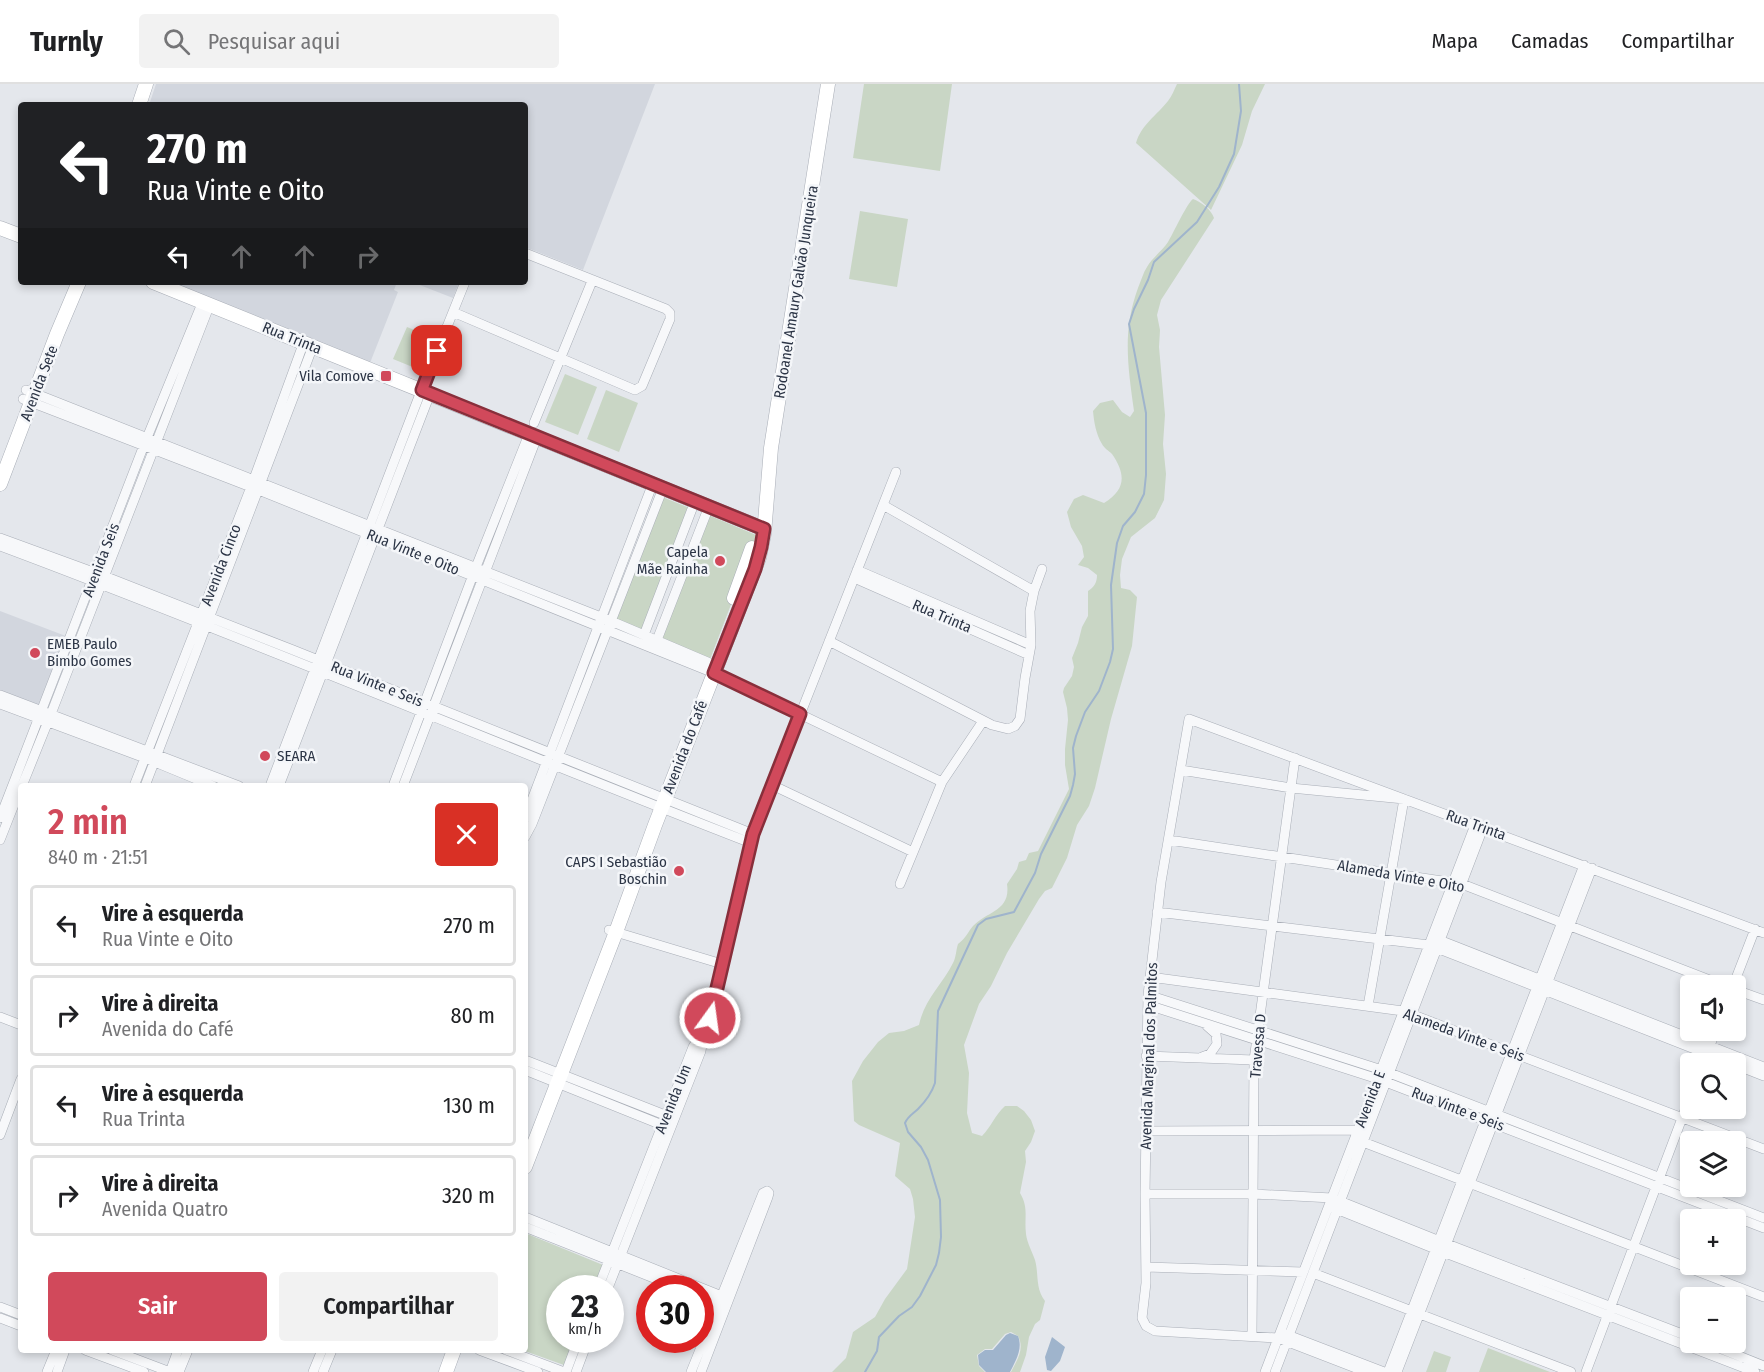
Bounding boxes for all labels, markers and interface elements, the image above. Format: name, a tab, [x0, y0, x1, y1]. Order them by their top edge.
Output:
search box	[139, 14, 559, 68]
text: Turnly	[30, 25, 103, 58]
icon: search	[160, 25, 193, 58]
text: Pesquisar aqui	[208, 28, 340, 55]
text: Mapa	[1432, 28, 1478, 54]
text: Camadas	[1511, 28, 1589, 54]
text: Compartilhar	[1622, 28, 1734, 54]
text: 270 m	[147, 124, 247, 174]
icon: left	[48, 126, 126, 204]
text: Rua Vinte e Oito	[147, 175, 324, 207]
street label: Rodoanel Amaury Galvão Junqueira	[770, 184, 822, 400]
icon: left	[162, 240, 195, 273]
icon: ahead	[225, 240, 258, 273]
icon: ahead	[288, 240, 321, 273]
icon: right	[351, 240, 384, 273]
street label: Rua Trinta	[260, 318, 324, 358]
pin	[411, 325, 462, 376]
icon: arrive	[420, 334, 453, 367]
street label: Avenida Sete	[16, 343, 62, 423]
place label: Vila Comove	[299, 367, 374, 385]
marker: Vila Comove	[379, 369, 393, 383]
street label: Avenida Seis	[79, 521, 123, 599]
street label: Avenida Cinco	[197, 522, 245, 608]
street label: Rua Vinte e Oito	[364, 525, 462, 579]
place label: Capela Mãe Rainha	[637, 543, 708, 578]
marker: Capela Mãe Rainha	[713, 554, 727, 568]
street label: Rua Trinta	[910, 596, 974, 636]
place label: EMEB Paulo Bimbo Gomes	[47, 635, 132, 670]
marker: EMEB Paulo Bimbo Gomes	[28, 646, 42, 660]
street label: Rua Vinte e Seis	[328, 657, 426, 711]
street label: Avenida do Café	[659, 698, 711, 796]
place label: SEARA	[277, 747, 316, 765]
marker: SEARA	[258, 749, 272, 763]
text: 2 min	[48, 800, 128, 844]
button: close	[435, 803, 498, 866]
street label: Rua Trinta	[1444, 806, 1508, 844]
text: 840 m · 21:51	[48, 845, 148, 869]
place label: CAPS I Sebastião Boschin	[565, 853, 667, 888]
street label: Alameda Vinte e Oito	[1336, 856, 1466, 896]
marker: CAPS I Sebastião Boschin	[672, 864, 686, 878]
text: Vire à esquerda	[102, 900, 244, 927]
icon: left	[51, 909, 84, 942]
text: 270 m	[443, 912, 495, 939]
text: Rua Vinte e Oito	[102, 927, 233, 951]
street label: Avenida Marginal dos Palmitos	[1137, 962, 1161, 1150]
map controls	[1680, 975, 1746, 1353]
button: sound	[1680, 975, 1746, 1041]
position arrow	[678, 986, 742, 1050]
text: Vire à direita	[102, 990, 218, 1017]
icon: right	[51, 999, 84, 1032]
text: 80 m	[450, 1002, 495, 1029]
street label: Alameda Vinte e Seis	[1401, 1005, 1527, 1065]
street label: Travessa D	[1246, 1013, 1270, 1079]
text: Avenida do Café	[102, 1017, 234, 1041]
button: search	[1680, 1053, 1746, 1119]
street label: Avenida Um	[651, 1062, 695, 1136]
street label: Avenida E	[1351, 1068, 1389, 1130]
text: Vire à esquerda	[102, 1080, 244, 1107]
street label: Rua Vinte e Seis	[1409, 1083, 1507, 1135]
icon: left	[51, 1089, 84, 1122]
text: 130 m	[443, 1092, 495, 1119]
text: Rua Trinta	[102, 1107, 185, 1131]
button: layers	[1680, 1131, 1746, 1197]
text: Vire à direita	[102, 1170, 218, 1197]
icon: right	[51, 1179, 84, 1212]
text: 320 m	[442, 1182, 495, 1209]
text: Avenida Quatro	[102, 1197, 228, 1221]
button: +	[1680, 1209, 1746, 1275]
button: Sair	[48, 1272, 267, 1341]
button: Compartilhar	[279, 1272, 498, 1341]
speed limit sign: 30	[636, 1275, 714, 1353]
button: −	[1680, 1287, 1746, 1353]
text: 23	[571, 1289, 599, 1325]
text: km/h	[568, 1320, 602, 1338]

